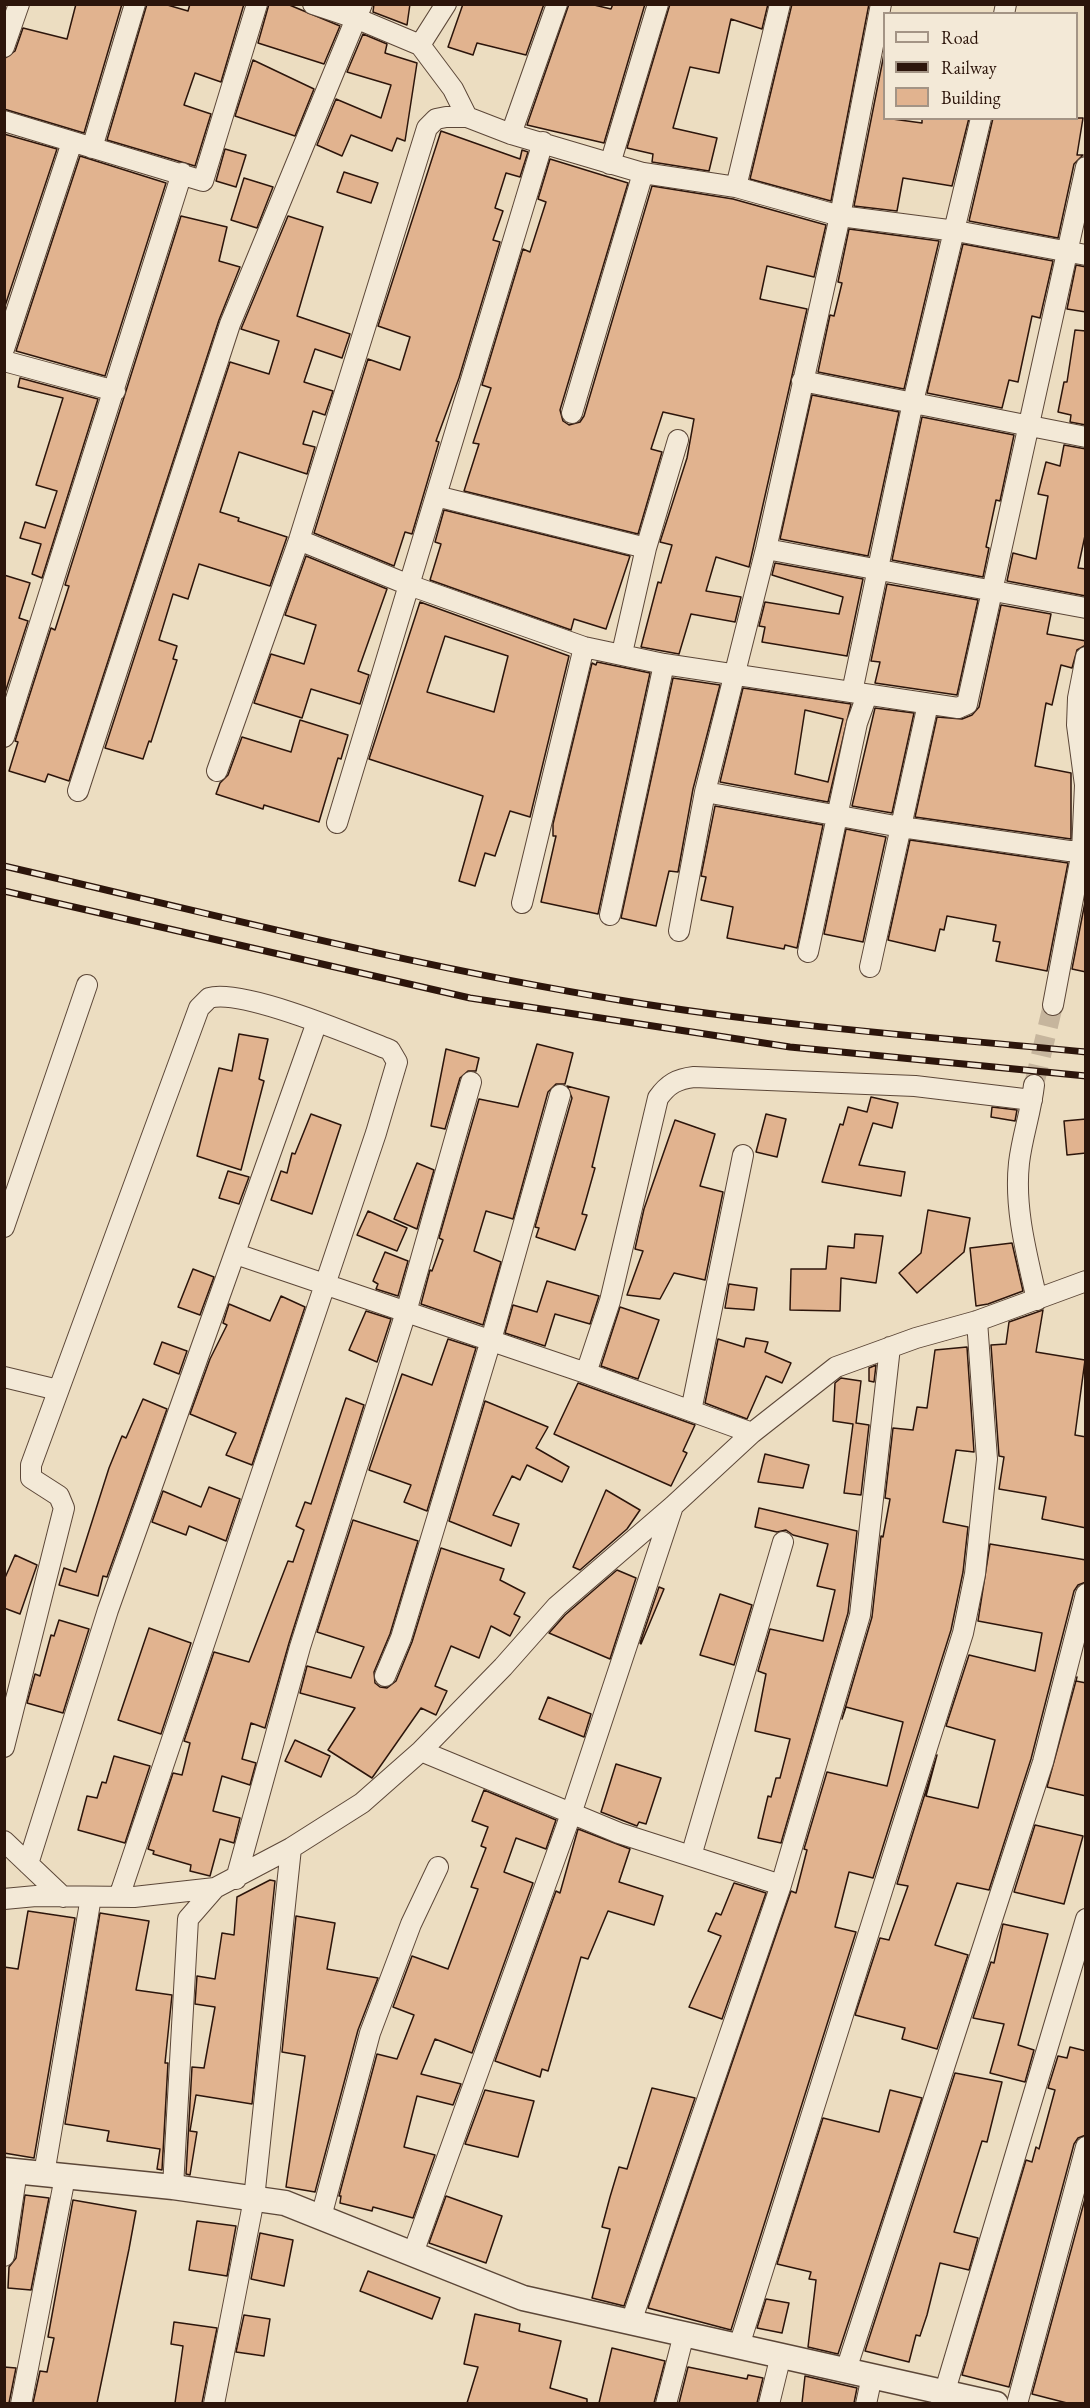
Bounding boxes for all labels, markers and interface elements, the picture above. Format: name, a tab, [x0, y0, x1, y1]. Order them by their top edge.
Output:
legend	[883, 12, 1078, 120]
text: Road	[941, 26, 979, 49]
text: Railway	[941, 56, 997, 79]
text: Building	[941, 86, 1001, 109]

